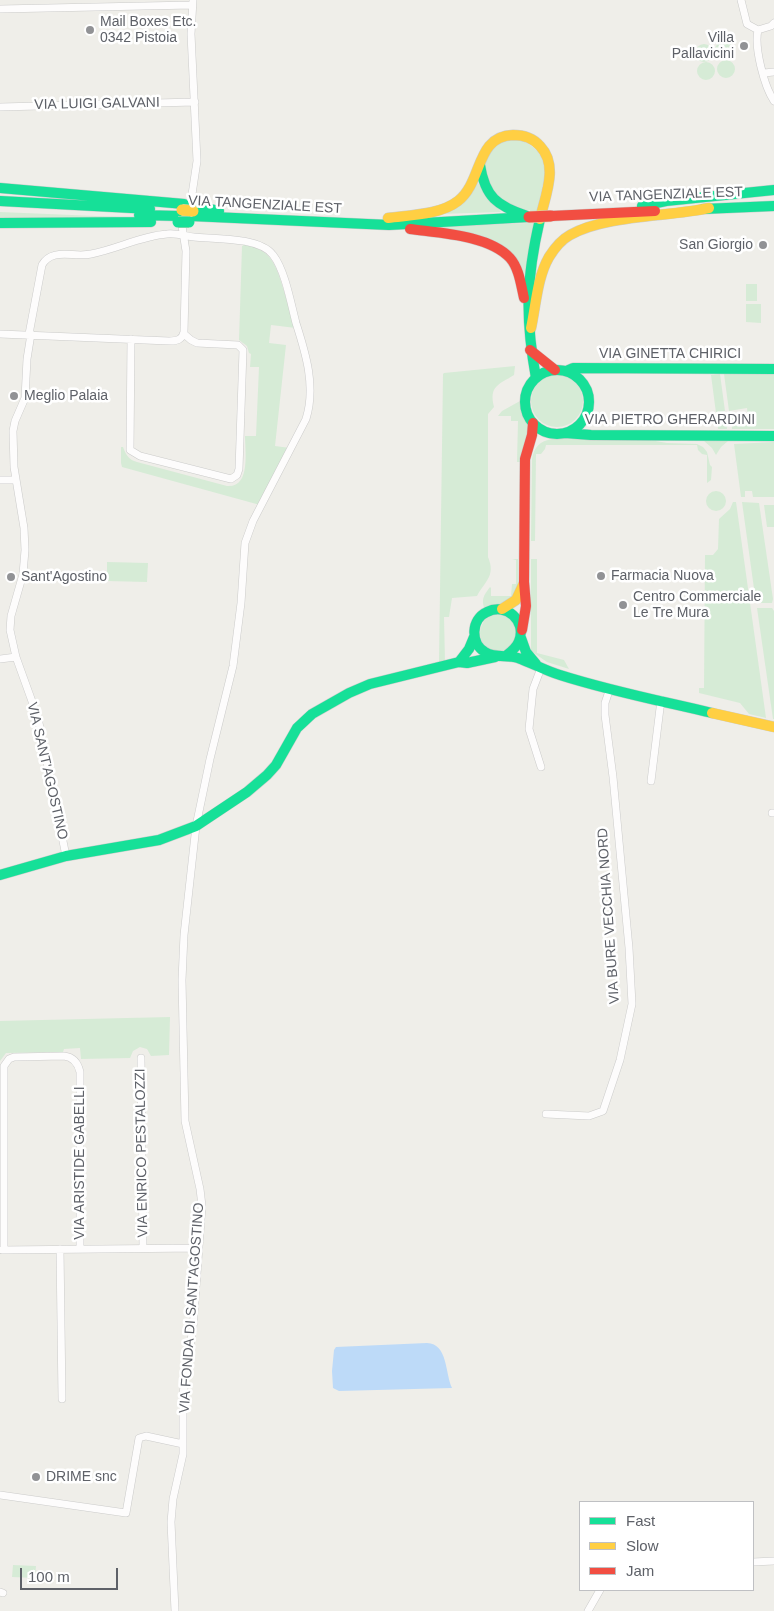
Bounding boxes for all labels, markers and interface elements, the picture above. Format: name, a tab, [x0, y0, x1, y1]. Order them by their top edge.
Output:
place label: Mail Boxes Etc. 0342 Pistoia	[100, 14, 196, 46]
marker: Mail Boxes Etc. 0342 Pistoia	[84, 24, 96, 36]
place label: Villa Pallavicini	[672, 30, 734, 62]
marker: Villa Pallavicini	[738, 40, 750, 52]
street label: VIA LUIGI GALVANI	[34, 95, 160, 113]
street label: VIA TANGENZIALE EST	[589, 184, 743, 206]
street label: VIA TANGENZIALE EST	[188, 193, 342, 217]
place label: San Giorgio	[679, 237, 753, 253]
marker: San Giorgio	[757, 239, 769, 251]
street label: VIA GINETTA CHIRICI	[599, 346, 741, 362]
place label: Meglio Palaia	[24, 388, 108, 404]
marker: Meglio Palaia	[8, 390, 20, 402]
street label: VIA PIETRO GHERARDINI	[585, 412, 755, 428]
place label: Farmacia Nuova	[611, 568, 714, 584]
place label: Sant'Agostino	[21, 569, 107, 585]
marker: Farmacia Nuova	[595, 570, 607, 582]
marker: Sant'Agostino	[5, 571, 17, 583]
place label: Centro Commerciale Le Tre Mura	[633, 589, 761, 622]
marker: Centro Commerciale Le Tre Mura	[617, 599, 629, 611]
street label: VIA SANT'AGOSTINO	[23, 701, 71, 841]
street label: VIA BURE VECCHIA NORD	[594, 827, 624, 1005]
street label: VIA ENRICO PESTALOZZI	[132, 1068, 152, 1238]
street label: VIA ARISTIDE GABELLI	[72, 1086, 88, 1240]
street label: VIA FONDA DI SANT'AGOSTINO	[176, 1202, 208, 1414]
place label: DRIME snc	[46, 1469, 117, 1485]
marker: DRIME snc	[30, 1471, 42, 1483]
legend	[579, 1501, 754, 1591]
text: Fast	[626, 1512, 655, 1529]
text: Slow	[626, 1537, 659, 1554]
scale bar	[22, 1558, 120, 1590]
text: Jam	[626, 1562, 654, 1579]
text: 100 m	[28, 1568, 70, 1585]

